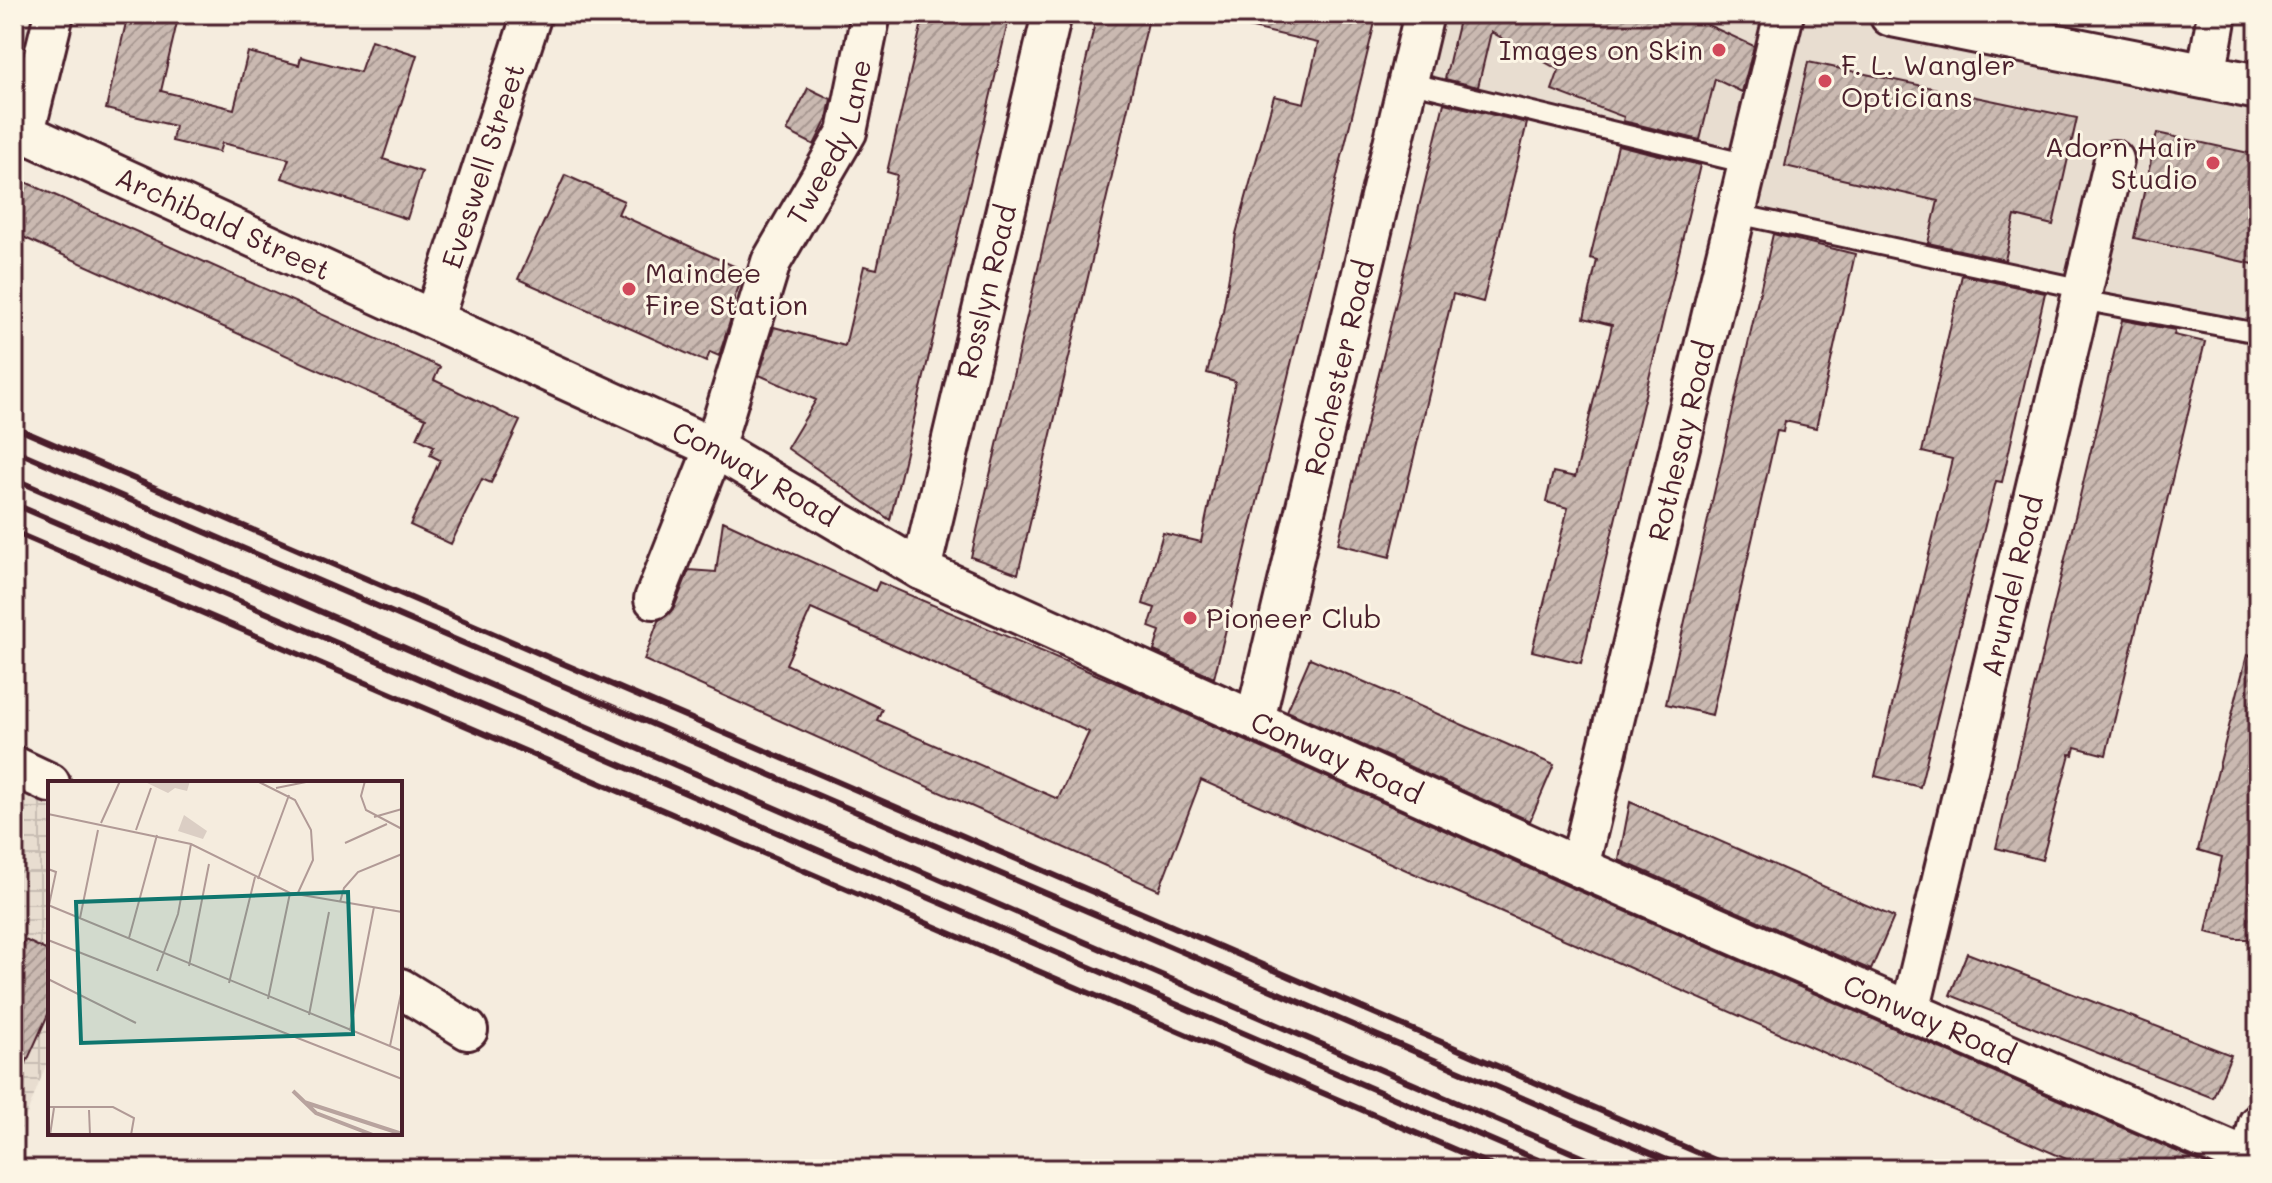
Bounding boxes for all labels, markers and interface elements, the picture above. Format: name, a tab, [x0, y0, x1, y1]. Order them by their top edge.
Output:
place label: Images on Skin	[1499, 31, 1703, 67]
marker: Images on Skin	[1710, 41, 1728, 59]
place label: F. L. Wangler Opticians	[1841, 46, 2015, 114]
street label: Tweedy Lane	[778, 56, 878, 231]
street label: Eveswell Street	[432, 58, 532, 272]
marker: F. L. Wangler Opticians	[1816, 72, 1834, 90]
place label: Adorn Hair Studio	[2045, 128, 2197, 196]
marker: Adorn Hair Studio	[2204, 154, 2222, 172]
street label: Archibald Street	[110, 158, 337, 287]
street label: Rosslyn Road	[948, 201, 1024, 382]
place label: Maindee Fire Station	[645, 254, 808, 322]
street label: Rochester Road	[1295, 256, 1381, 479]
marker: Maindee Fire Station	[620, 280, 638, 298]
street label: Rothesay Road	[1639, 337, 1722, 545]
street label: Conway Road	[667, 412, 845, 534]
street label: Arundel Road	[1972, 492, 2050, 680]
place label: Pioneer Club	[1206, 599, 1382, 635]
marker: Pioneer Club	[1181, 609, 1199, 627]
street label: Conway Road	[1246, 702, 1429, 811]
inset map	[48, 781, 402, 1135]
street label: Conway Road	[1838, 965, 2022, 1072]

